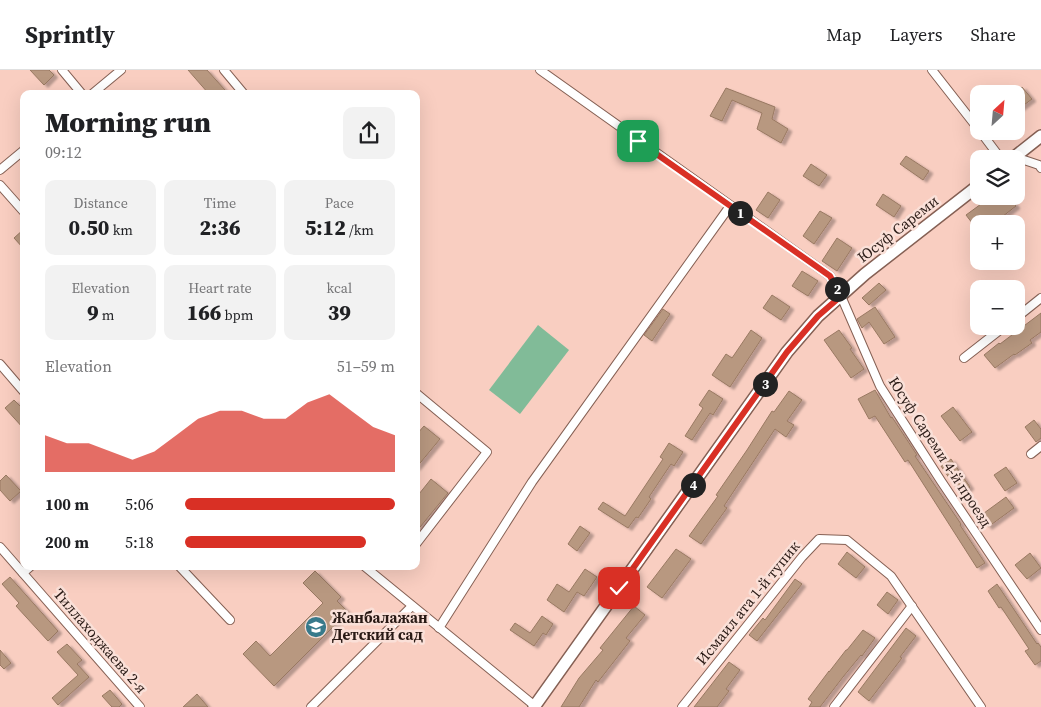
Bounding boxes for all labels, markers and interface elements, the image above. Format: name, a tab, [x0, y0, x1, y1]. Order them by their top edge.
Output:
text: Sprintly	[25, 18, 115, 51]
text: Map	[826, 22, 861, 47]
text: Layers	[889, 22, 942, 47]
text: Share	[970, 22, 1016, 47]
north arrow	[970, 85, 1025, 140]
map controls	[970, 85, 1025, 335]
text: Morning run	[45, 103, 211, 141]
button: share	[343, 107, 395, 159]
pin	[617, 120, 659, 162]
icon: arrive	[624, 127, 652, 155]
text: 09:12	[45, 141, 82, 163]
button: layers	[970, 150, 1025, 205]
street label: Юсуф Сареми	[853, 190, 943, 267]
text: Distance	[74, 193, 128, 213]
text: Time	[204, 193, 236, 213]
text: Pace	[325, 193, 354, 213]
pin: 1	[728, 200, 752, 226]
text: 1	[737, 203, 744, 223]
text: 0.50	[68, 213, 109, 242]
text: 2:36	[199, 213, 241, 242]
text: 5:12	[305, 213, 346, 242]
button: +	[970, 215, 1025, 270]
text: km	[109, 220, 133, 240]
text: /km	[346, 220, 374, 240]
pin: 2	[824, 276, 850, 302]
text: Elevation	[71, 278, 130, 298]
text: Heart rate	[188, 278, 252, 298]
text: kcal	[327, 278, 352, 298]
text: 2	[834, 279, 841, 299]
button: −	[970, 280, 1025, 335]
text: 9	[87, 298, 99, 327]
text: 166	[187, 298, 221, 327]
text: 39	[328, 298, 351, 327]
text: m	[99, 305, 114, 325]
text: bpm	[221, 305, 253, 325]
text: Elevation	[45, 355, 112, 377]
text: 51–59 m	[337, 355, 395, 377]
pin: 3	[752, 372, 778, 396]
street label: Юсуф Сареми 4-й проезд	[884, 372, 997, 532]
text: 3	[762, 374, 769, 394]
pin: 4	[680, 472, 706, 498]
text: 4	[690, 475, 697, 495]
text: 100 m	[45, 493, 89, 515]
text: 5:06	[125, 493, 154, 515]
text: 200 m	[45, 531, 89, 553]
text: 5:18	[125, 531, 154, 553]
street label: Исмаил ата 1-й тупик	[691, 536, 805, 669]
pin	[598, 567, 640, 609]
icon: check	[605, 574, 633, 602]
street label: Тиллаходжаева 2-я	[49, 584, 152, 698]
place label: Жанбалажан Детский сад	[332, 607, 428, 645]
school or university icon: Жанбалажан Детский сад	[304, 615, 328, 639]

